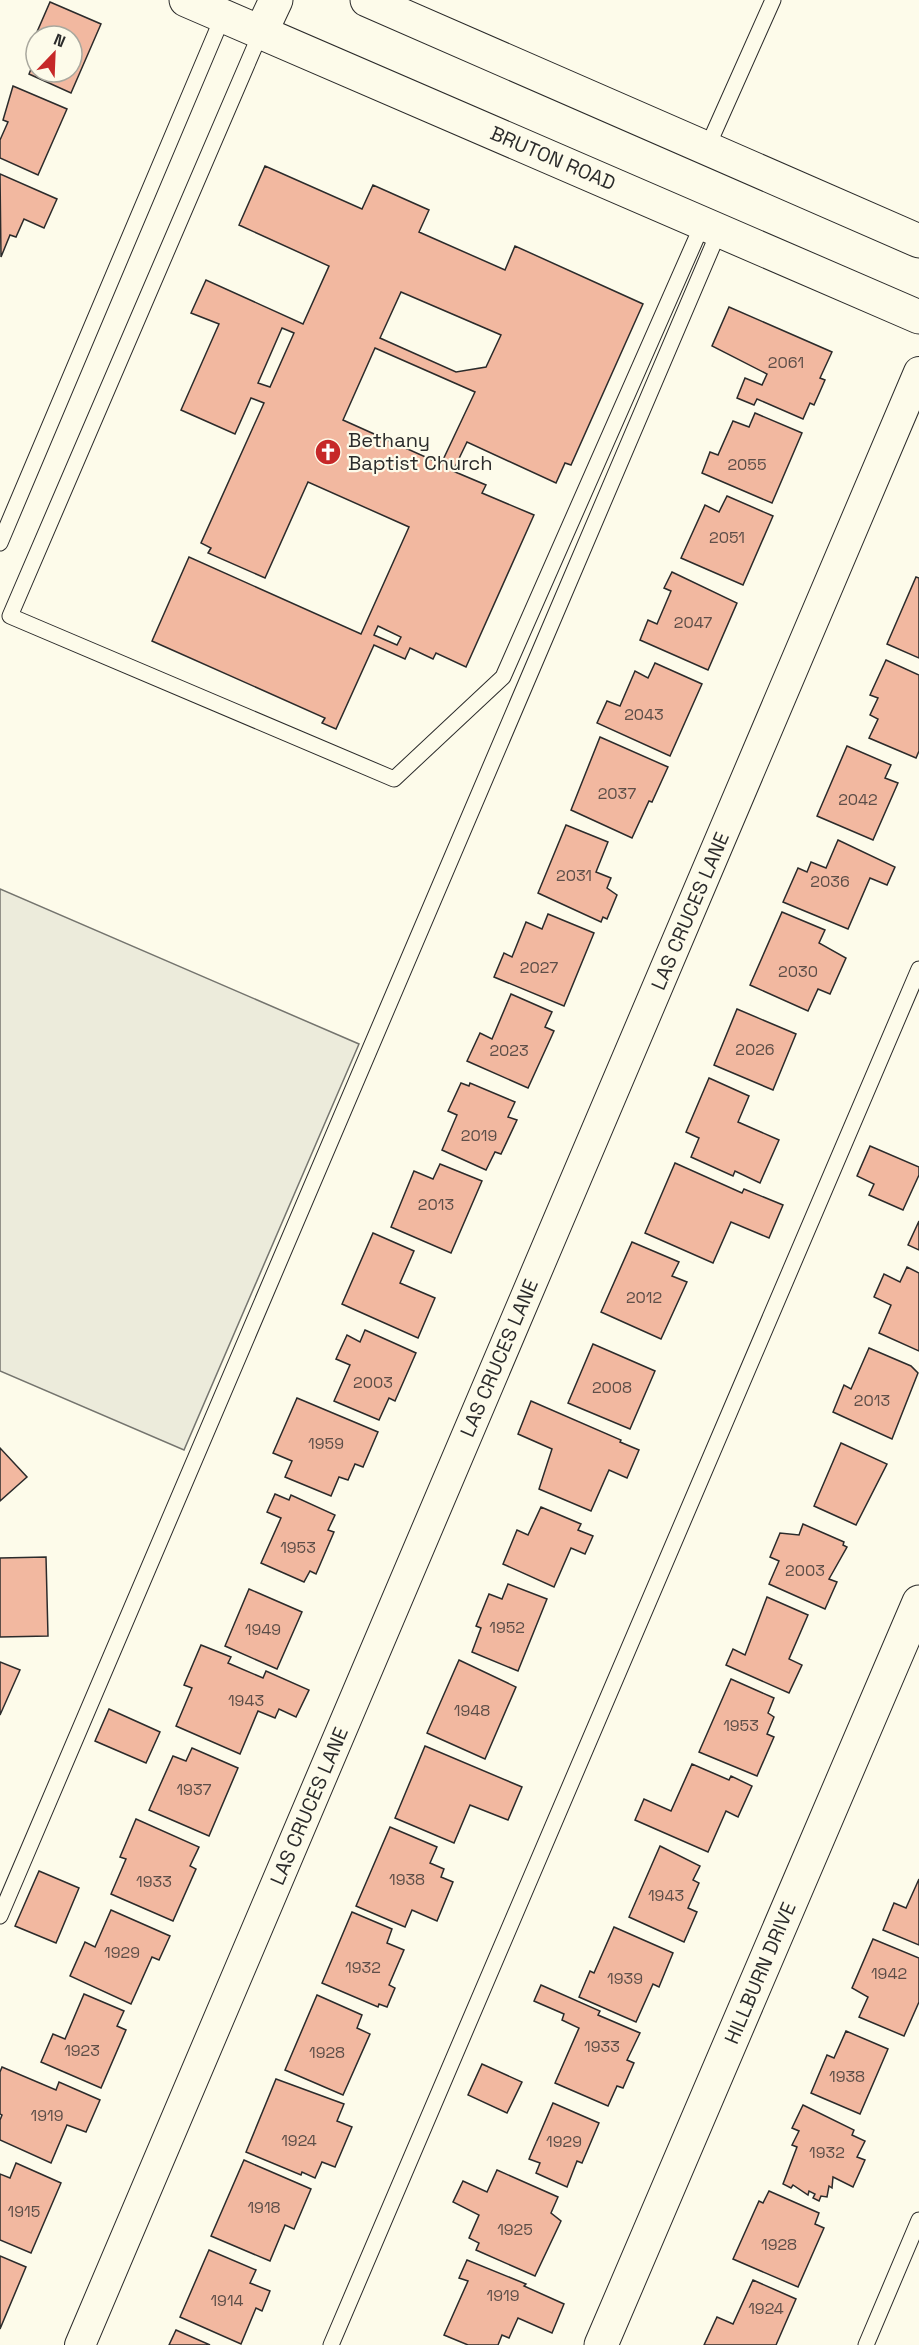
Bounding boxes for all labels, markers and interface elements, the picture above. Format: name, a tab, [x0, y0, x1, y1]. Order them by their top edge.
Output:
north arrow	[24, 24, 84, 84]
text: N	[51, 29, 69, 52]
street label: BRUTON ROAD	[486, 120, 620, 196]
house number: 2061	[768, 352, 804, 373]
place label: Bethany Baptist Church	[348, 427, 493, 476]
church icon: Bethany Baptist Church	[313, 437, 343, 467]
house number: 2055	[727, 454, 767, 475]
house number: 2051	[709, 527, 745, 548]
house number: 2047	[674, 612, 712, 633]
house number: 2043	[624, 704, 664, 725]
house number: 2037	[598, 783, 636, 804]
house number: 2042	[838, 789, 878, 810]
street label: LAS CRUCES LANE	[645, 828, 735, 994]
house number: 2031	[556, 865, 592, 886]
house number: 2036	[810, 871, 850, 892]
house number: 2027	[520, 957, 558, 978]
house number: 2030	[778, 961, 818, 982]
house number: 2026	[735, 1039, 775, 1060]
house number: 2023	[489, 1040, 529, 1061]
house number: 2019	[461, 1125, 497, 1146]
house number: 2013	[418, 1194, 454, 1215]
street label: LAS CRUCES LANE	[454, 1275, 544, 1441]
house number: 2012	[626, 1287, 662, 1308]
house number: 2003	[353, 1372, 393, 1393]
house number: 2008	[592, 1377, 632, 1398]
house number: 2013	[854, 1390, 890, 1411]
house number: 1959	[308, 1433, 344, 1454]
house number: 1953	[280, 1537, 316, 1558]
house number: 2003	[785, 1560, 825, 1581]
house number: 1952	[489, 1617, 525, 1638]
house number: 1949	[245, 1619, 281, 1640]
house number: 1943	[228, 1690, 264, 1711]
house number: 1948	[454, 1700, 490, 1721]
house number: 1953	[723, 1715, 759, 1736]
street label: LAS CRUCES LANE	[264, 1723, 354, 1889]
house number: 1937	[176, 1779, 212, 1800]
house number: 1938	[389, 1869, 425, 1890]
house number: 1933	[136, 1871, 172, 1892]
house number: 1943	[648, 1885, 684, 1906]
street label: HILLBURN DRIVE	[718, 1898, 802, 2048]
house number: 1929	[104, 1942, 140, 1963]
house number: 1932	[345, 1957, 381, 1978]
house number: 1942	[871, 1963, 907, 1984]
house number: 1939	[607, 1968, 643, 1989]
house number: 1933	[584, 2036, 620, 2057]
house number: 1923	[64, 2040, 100, 2061]
house number: 1928	[309, 2042, 345, 2063]
house number: 1938	[829, 2066, 865, 2087]
house number: 1919	[31, 2105, 63, 2126]
house number: 1924	[281, 2130, 317, 2151]
house number: 1929	[546, 2131, 582, 2152]
house number: 1932	[809, 2142, 845, 2163]
house number: 1918	[247, 2197, 281, 2218]
house number: 1915	[8, 2201, 40, 2222]
house number: 1925	[497, 2219, 533, 2240]
house number: 1928	[761, 2234, 797, 2255]
house number: 1919	[487, 2285, 519, 2306]
house number: 1914	[210, 2290, 244, 2311]
house number: 1924	[748, 2298, 784, 2319]

